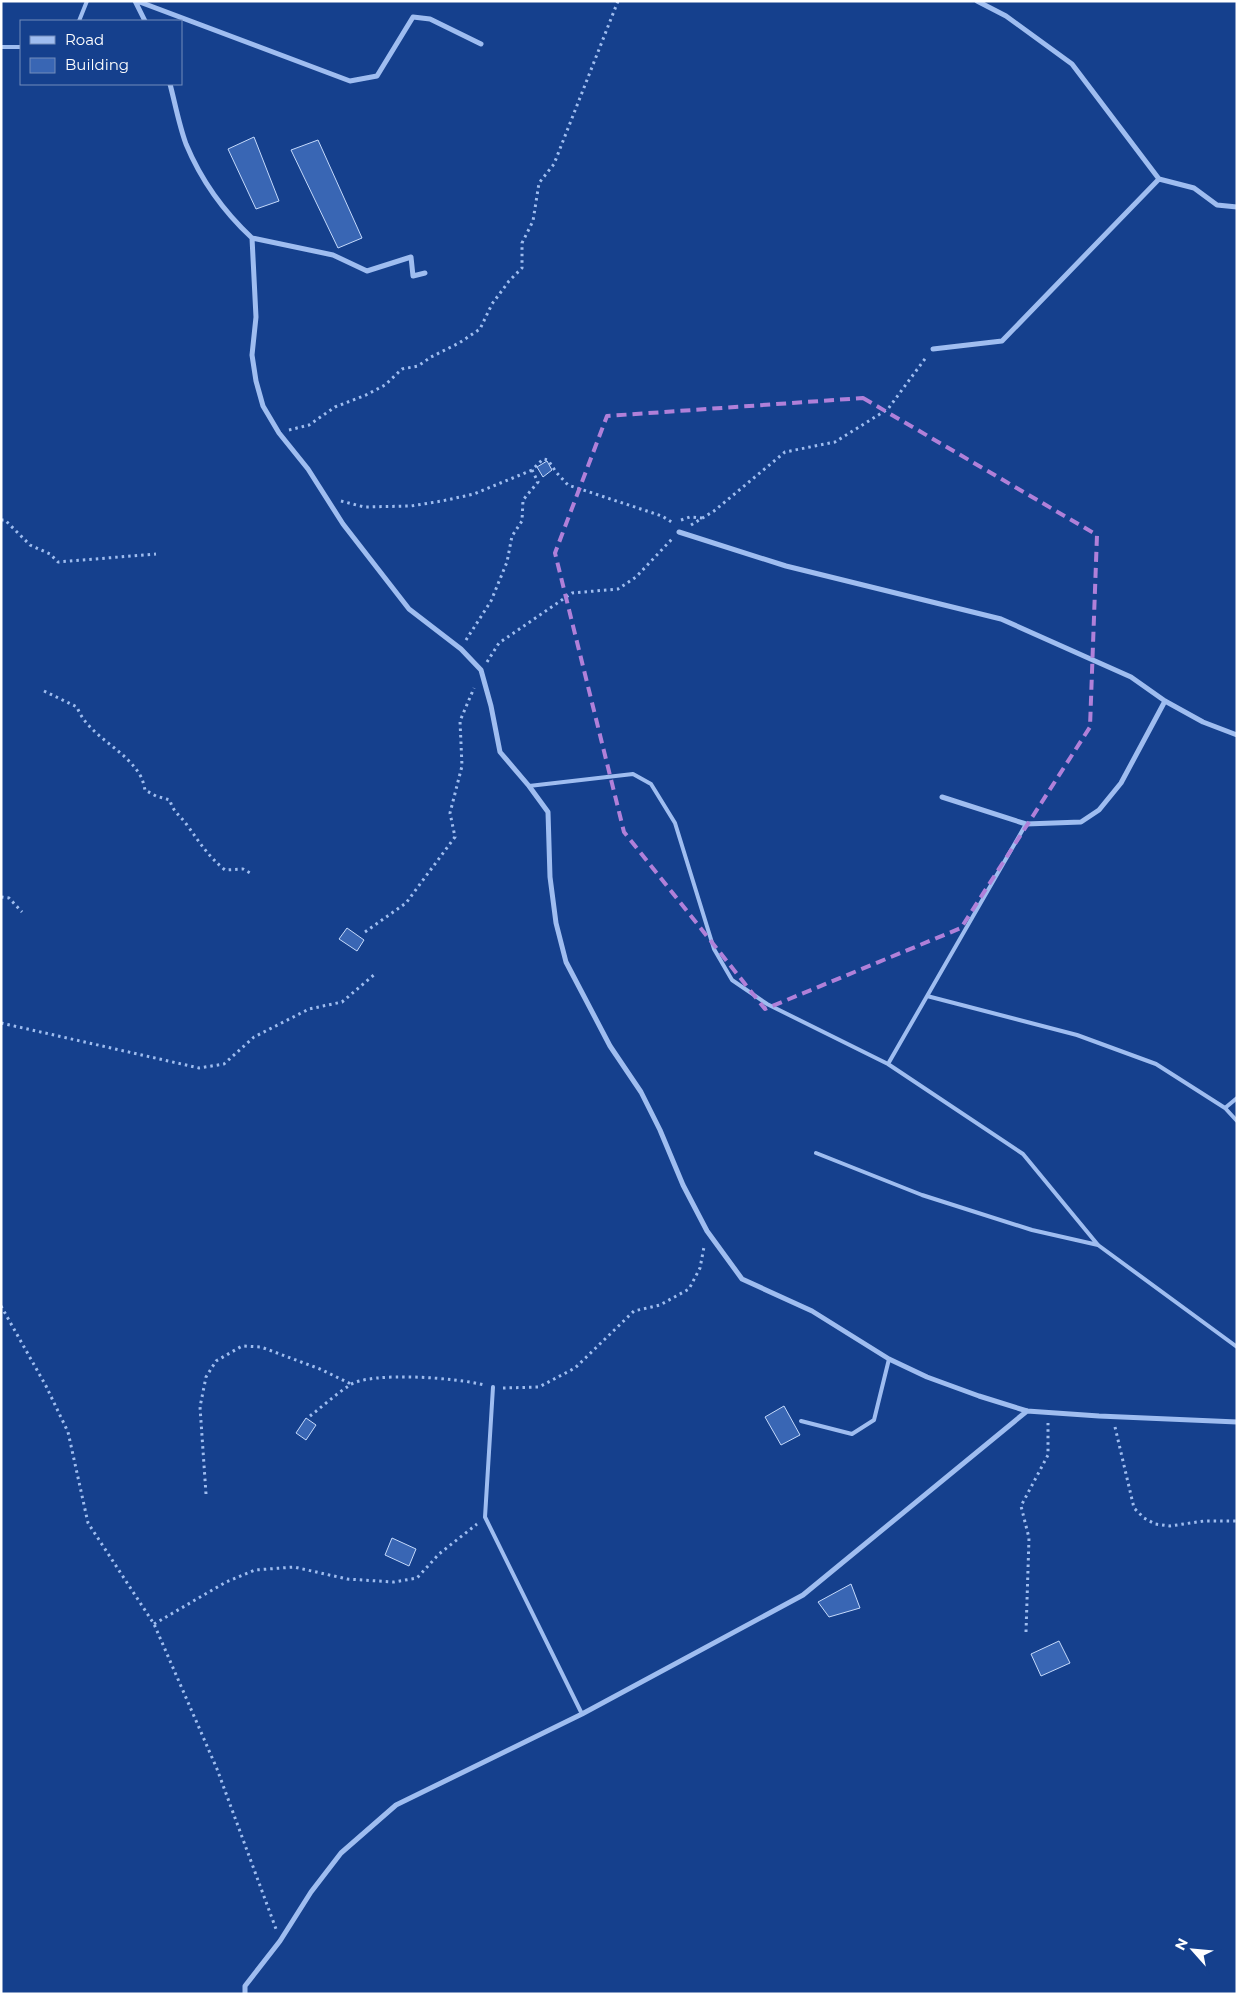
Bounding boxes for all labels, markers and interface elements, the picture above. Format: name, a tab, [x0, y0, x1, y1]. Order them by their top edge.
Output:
legend	[20, 20, 182, 85]
text: Road	[65, 30, 104, 49]
text: Building	[65, 55, 129, 74]
north arrow	[1168, 1925, 1218, 1975]
text: N	[1171, 1935, 1192, 1953]

